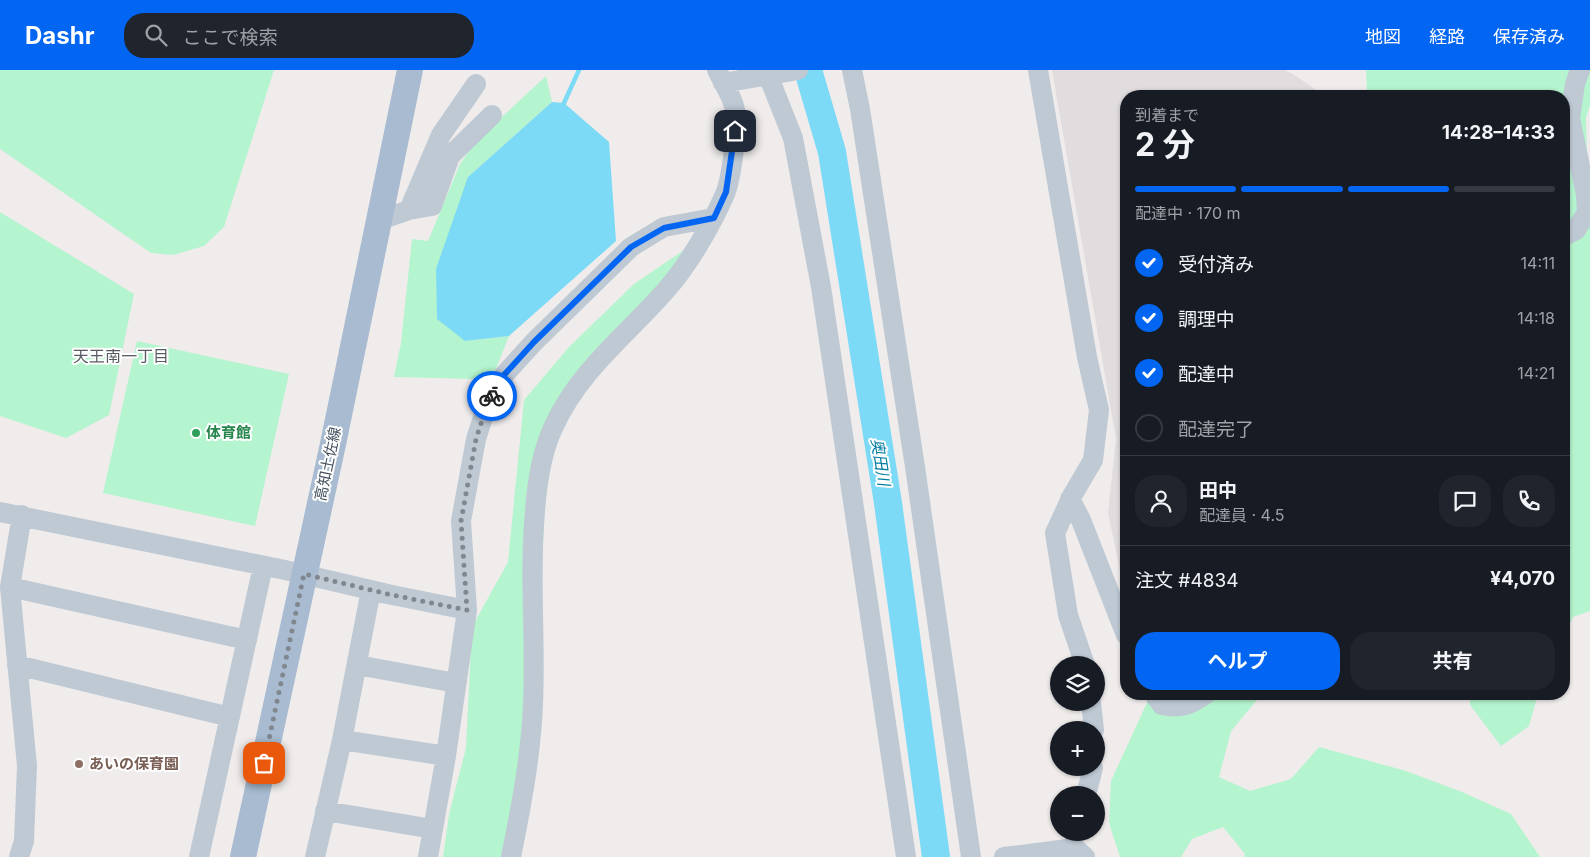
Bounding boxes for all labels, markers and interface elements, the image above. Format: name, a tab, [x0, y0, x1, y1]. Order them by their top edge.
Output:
search box	[124, 13, 474, 58]
text: Dashr	[25, 21, 94, 50]
icon: search	[142, 21, 170, 49]
text: ここで検索	[182, 26, 277, 49]
text: 地図	[1365, 26, 1401, 47]
text: 経路	[1429, 26, 1465, 47]
text: 保存済み	[1493, 26, 1565, 47]
text: 到着まで	[1135, 105, 1199, 125]
pin	[714, 110, 756, 152]
icon: home	[721, 117, 749, 145]
text: 14:28–14:33	[1442, 121, 1555, 144]
text: 2 分	[1135, 125, 1195, 164]
text: 配達中 · 170 m	[1135, 203, 1241, 223]
icon: check	[1135, 249, 1163, 277]
text: 受付済み	[1178, 253, 1254, 276]
text: 14:11	[1521, 253, 1555, 273]
icon: check	[1135, 304, 1163, 332]
text: 調理中	[1178, 308, 1235, 331]
text: 14:18	[1517, 308, 1555, 328]
district label: 天王南一丁目	[73, 346, 169, 366]
icon: check	[1135, 359, 1163, 387]
text: 配達中	[1178, 363, 1235, 386]
text: 14:21	[1517, 363, 1555, 383]
courier	[467, 371, 517, 421]
icon: bike	[478, 382, 506, 410]
text: 配達完了	[1178, 418, 1254, 441]
place label: 体育館	[206, 423, 251, 442]
street label: 高知土佐線	[310, 425, 345, 503]
marker: 体育館	[190, 427, 202, 439]
water label: 奥田川	[867, 437, 895, 489]
button: person	[1135, 475, 1187, 527]
button: chat	[1439, 475, 1491, 527]
button: phone	[1503, 475, 1555, 527]
text: 田中	[1199, 479, 1237, 502]
text: 配達員 · 4.5	[1199, 505, 1285, 525]
text: ¥4,070	[1490, 567, 1555, 590]
text: 注文 #4834	[1135, 569, 1238, 592]
button: ヘルプ	[1135, 632, 1340, 690]
button: 共有	[1350, 632, 1555, 690]
map controls	[1050, 656, 1105, 841]
button: layers	[1050, 656, 1105, 711]
button: +	[1050, 721, 1105, 776]
pin	[243, 742, 285, 784]
icon: bag	[250, 749, 278, 777]
place label: あいの保育園	[89, 754, 179, 773]
marker: あいの保育園	[73, 758, 85, 770]
button: −	[1050, 786, 1105, 841]

